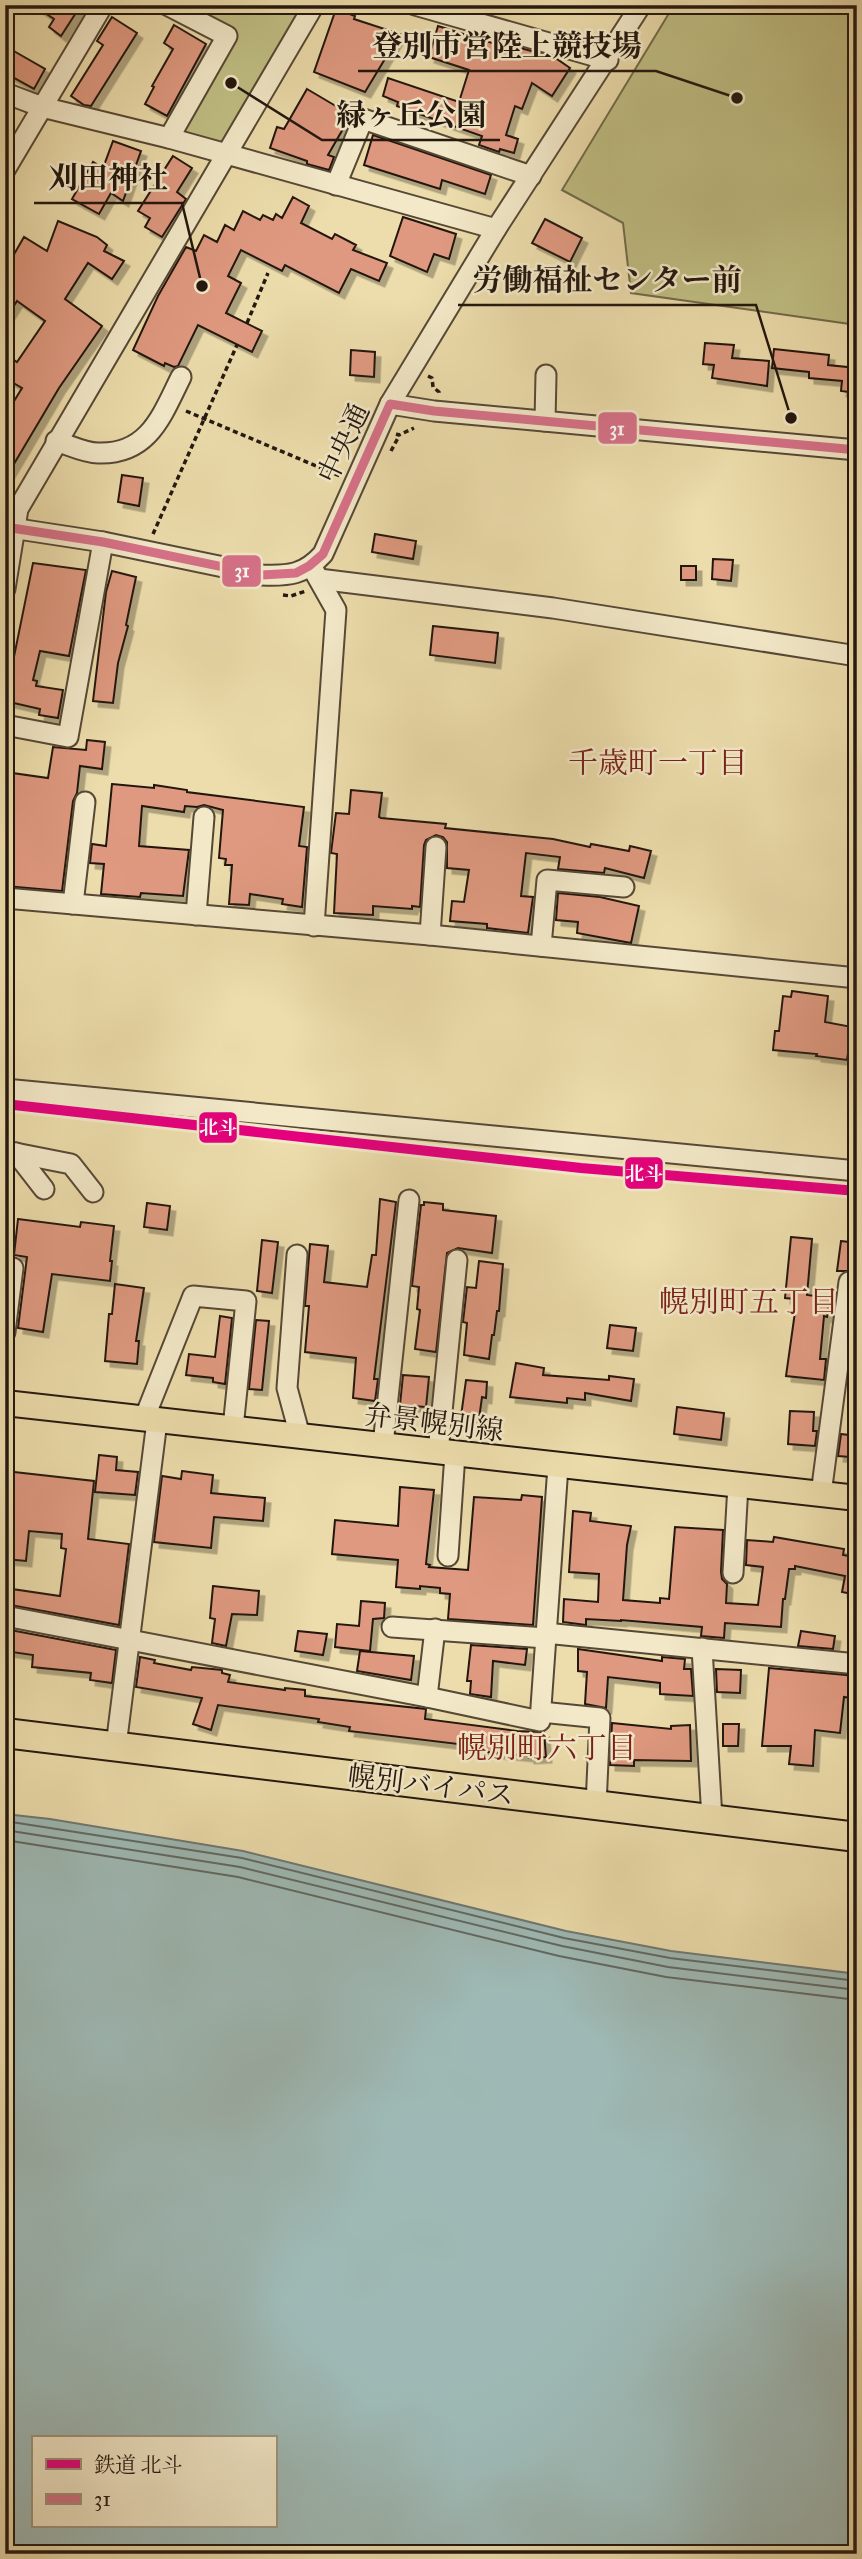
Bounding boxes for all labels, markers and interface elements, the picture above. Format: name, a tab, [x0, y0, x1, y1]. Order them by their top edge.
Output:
callout: 登別市営陸上競技場	[358, 20, 656, 71]
text: 登別市営陸上競技場	[372, 28, 642, 64]
callout: 緑ヶ丘公園	[322, 89, 500, 140]
text: 緑ヶ丘公園	[336, 97, 486, 133]
callout: 刈田神社	[34, 152, 182, 203]
text: 刈田神社	[48, 160, 168, 196]
callout: 労働福祉センター前	[458, 254, 756, 305]
text: 労働福祉センター前	[473, 262, 741, 298]
street label: 中央通	[310, 398, 377, 489]
line badge: 31	[597, 411, 638, 445]
text: 31	[609, 417, 625, 441]
line badge: 31	[221, 554, 262, 588]
text: 31	[234, 559, 250, 583]
district label: 千歳町一丁目	[568, 745, 748, 781]
line badge: 北斗	[198, 1111, 238, 1144]
text: 北斗	[199, 1116, 237, 1139]
line badge: 北斗	[624, 1156, 664, 1190]
text: 北斗	[625, 1162, 663, 1185]
district label: 幌別町五丁目	[659, 1284, 839, 1320]
street label: 弁景幌別線	[362, 1397, 506, 1448]
district label: 幌別町六丁目	[457, 1730, 637, 1766]
street label: 幌別バイパス	[346, 1758, 516, 1813]
legend	[32, 2436, 276, 2528]
text: 鉄道 北斗	[94, 2452, 183, 2478]
text: 31	[94, 2486, 111, 2512]

